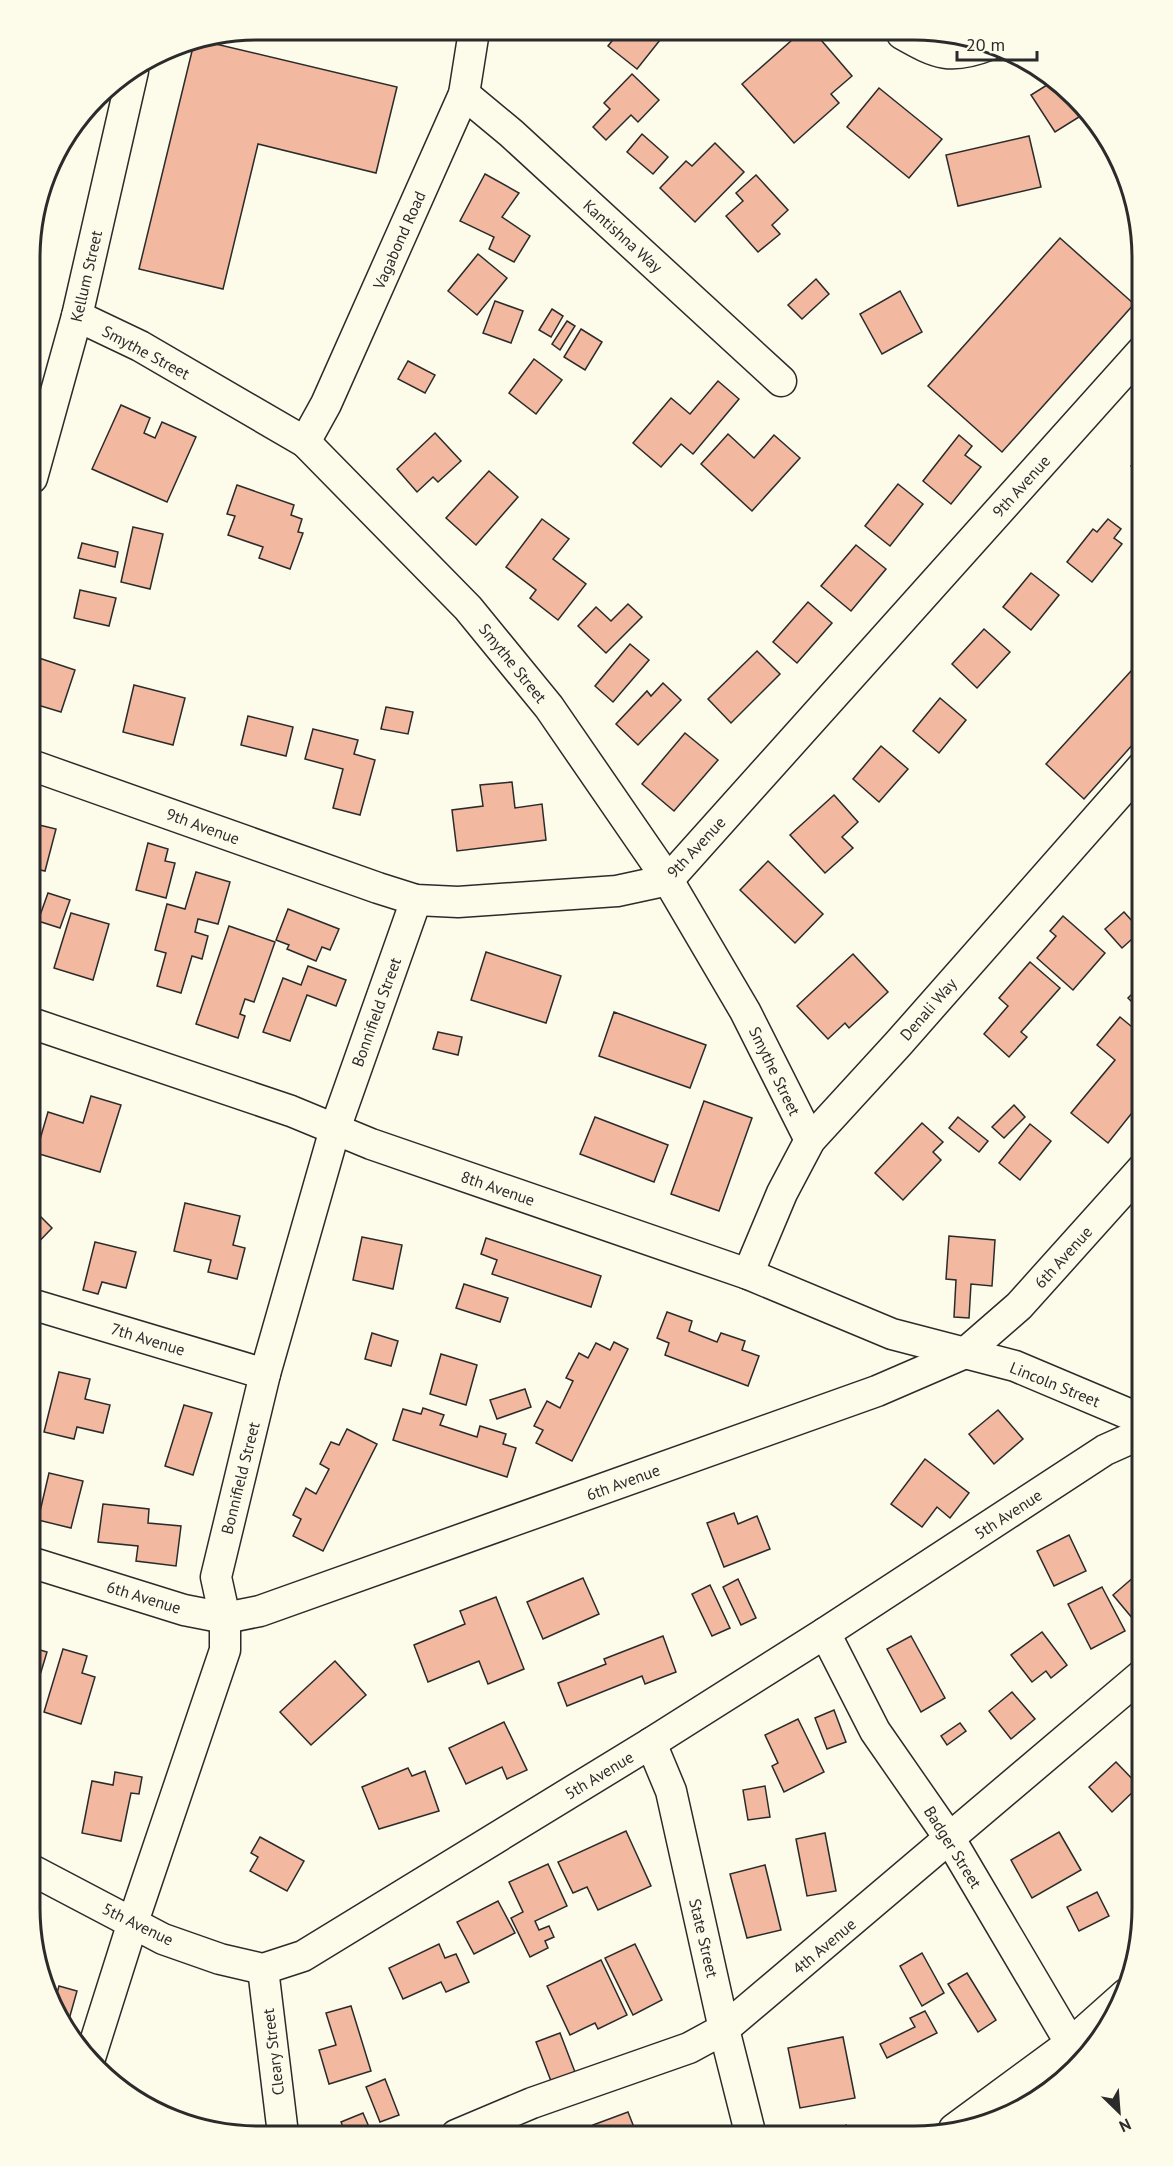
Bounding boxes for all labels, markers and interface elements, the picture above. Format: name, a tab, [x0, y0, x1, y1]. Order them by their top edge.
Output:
scale bar	[957, 24, 1036, 62]
text: 20 m	[966, 33, 1005, 56]
street label: Vagabond Road	[368, 188, 430, 293]
street label: Kantishna Way	[579, 195, 667, 277]
street label: Kellum Street	[66, 228, 106, 324]
street label: Smythe Street	[99, 321, 194, 384]
street label: 9th Avenue	[988, 451, 1054, 521]
street label: Smythe Street	[475, 619, 551, 707]
street label: 9th Avenue	[164, 803, 242, 849]
street label: 9th Avenue	[663, 812, 729, 882]
street label: Bonnifield Street	[347, 954, 405, 1069]
street label: Denali Way	[895, 973, 961, 1044]
street label: Smythe Street	[745, 1023, 805, 1119]
street label: 8th Avenue	[459, 1166, 537, 1210]
street label: 6th Avenue	[1030, 1222, 1096, 1292]
street label: 7th Avenue	[109, 1318, 187, 1360]
street label: Lincoln Street	[1007, 1357, 1103, 1411]
street label: Bonnifield Street	[216, 1419, 264, 1536]
street label: 6th Avenue	[584, 1459, 662, 1505]
street label: 5th Avenue	[970, 1485, 1046, 1543]
street label: 6th Avenue	[104, 1576, 184, 1618]
street label: 5th Avenue	[561, 1747, 637, 1803]
street label: Badger Street	[920, 1802, 986, 1892]
street label: State Street	[685, 1897, 723, 1980]
street label: 5th Avenue	[99, 1898, 177, 1950]
street label: 4th Avenue	[788, 1914, 860, 1978]
street label: Cleary Street	[258, 2007, 288, 2097]
north arrow	[1089, 2082, 1149, 2142]
text: N	[1116, 2114, 1134, 2137]

